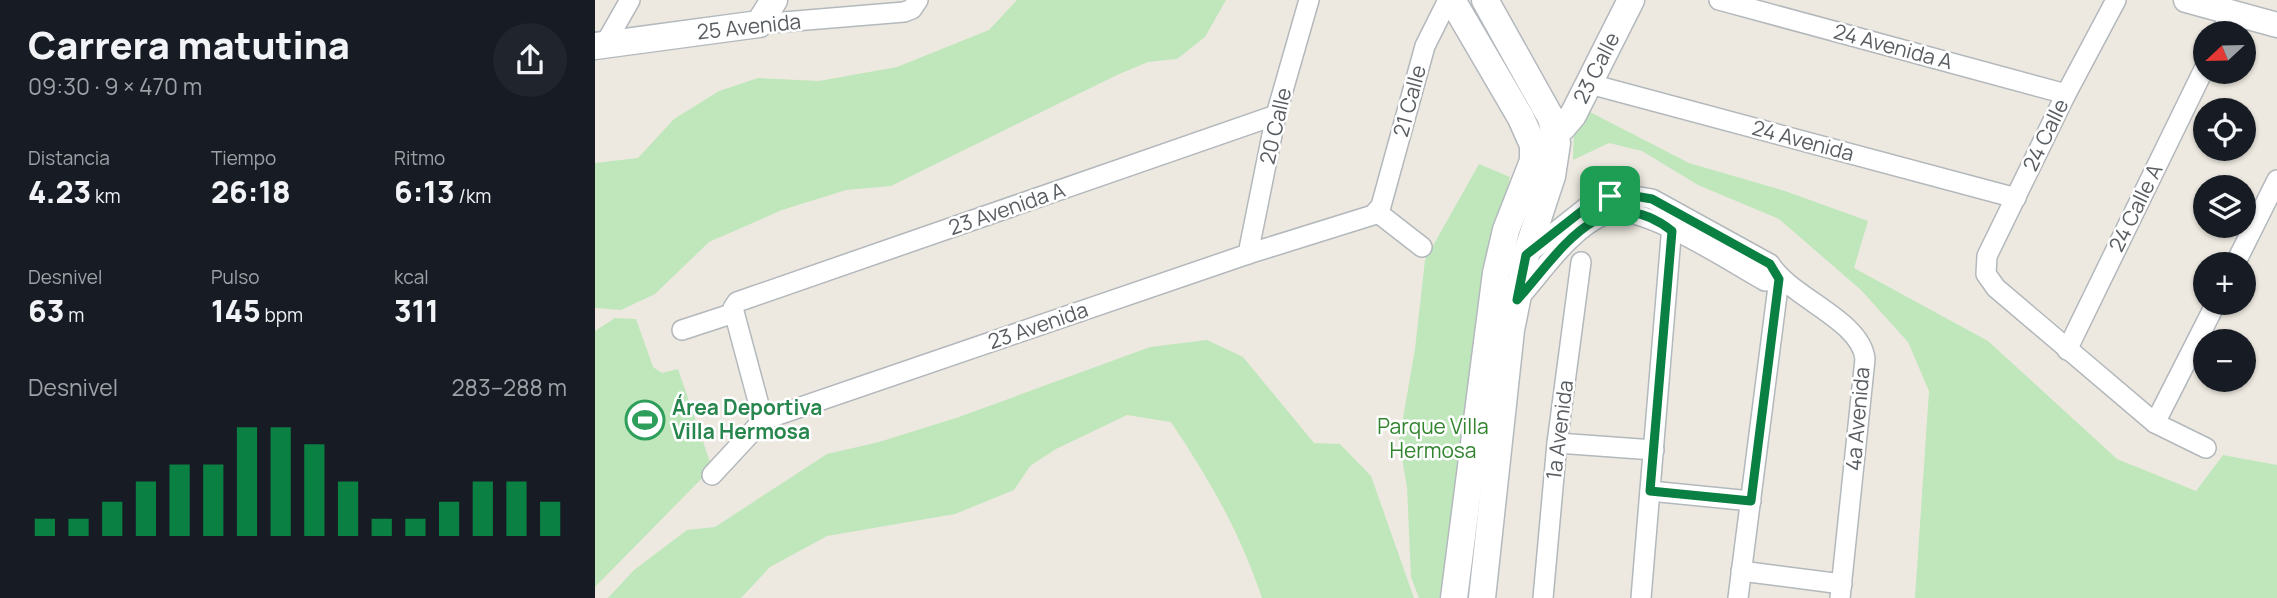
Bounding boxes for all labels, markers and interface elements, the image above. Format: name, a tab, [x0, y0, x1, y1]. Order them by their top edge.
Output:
street label: 25 Avenida	[695, 7, 802, 45]
street label: 24 Avenida A	[1831, 17, 1956, 75]
text: Carrera matutina	[28, 18, 350, 70]
north arrow	[2193, 21, 2256, 84]
map controls	[2193, 21, 2256, 392]
button: share	[493, 23, 567, 97]
street label: 23 Calle	[1566, 27, 1626, 108]
street label: 21 Calle	[1386, 62, 1432, 140]
text: 09:30 · 9 × 470 m	[28, 70, 202, 102]
street label: 20 Calle	[1253, 85, 1297, 167]
street label: 24 Calle	[2016, 94, 2075, 175]
button: locate	[2193, 98, 2256, 161]
street label: 24 Avenida	[1749, 113, 1857, 167]
text: Distancia	[28, 145, 110, 171]
text: Tiempo	[211, 145, 276, 171]
text: Ritmo	[394, 145, 445, 171]
street label: 24 Calle A	[2102, 159, 2168, 256]
pin	[1580, 166, 1640, 226]
text: 4.23	[28, 171, 91, 212]
text: 26:18	[211, 171, 291, 212]
text: 6:13	[394, 171, 455, 212]
street label: 23 Avenida A	[945, 175, 1069, 241]
button: layers	[2193, 175, 2256, 238]
icon: arrive	[1591, 177, 1629, 215]
text: km	[91, 183, 121, 209]
text: /km	[455, 183, 491, 209]
button: +	[2193, 252, 2256, 315]
text: Desnivel	[28, 264, 102, 290]
text: Pulso	[211, 264, 259, 290]
text: kcal	[394, 264, 429, 290]
text: 63	[28, 290, 64, 331]
text: 145	[211, 290, 261, 331]
text: 311	[394, 290, 439, 331]
street label: 23 Avenida	[984, 295, 1091, 355]
text: m	[64, 302, 84, 328]
text: bpm	[261, 302, 303, 328]
button: −	[2193, 329, 2256, 392]
street label: 4a Avenida	[1839, 366, 1876, 472]
text: Desnivel	[28, 371, 118, 403]
text: 283–288 m	[451, 371, 567, 403]
street label: 1a Avenida	[1539, 378, 1579, 481]
place label: Área Deportiva Villa Hermosa	[672, 393, 822, 445]
sports icon: Área Deportiva Villa Hermosa	[624, 399, 666, 441]
park label: Parque Villa Hermosa	[1377, 412, 1489, 464]

